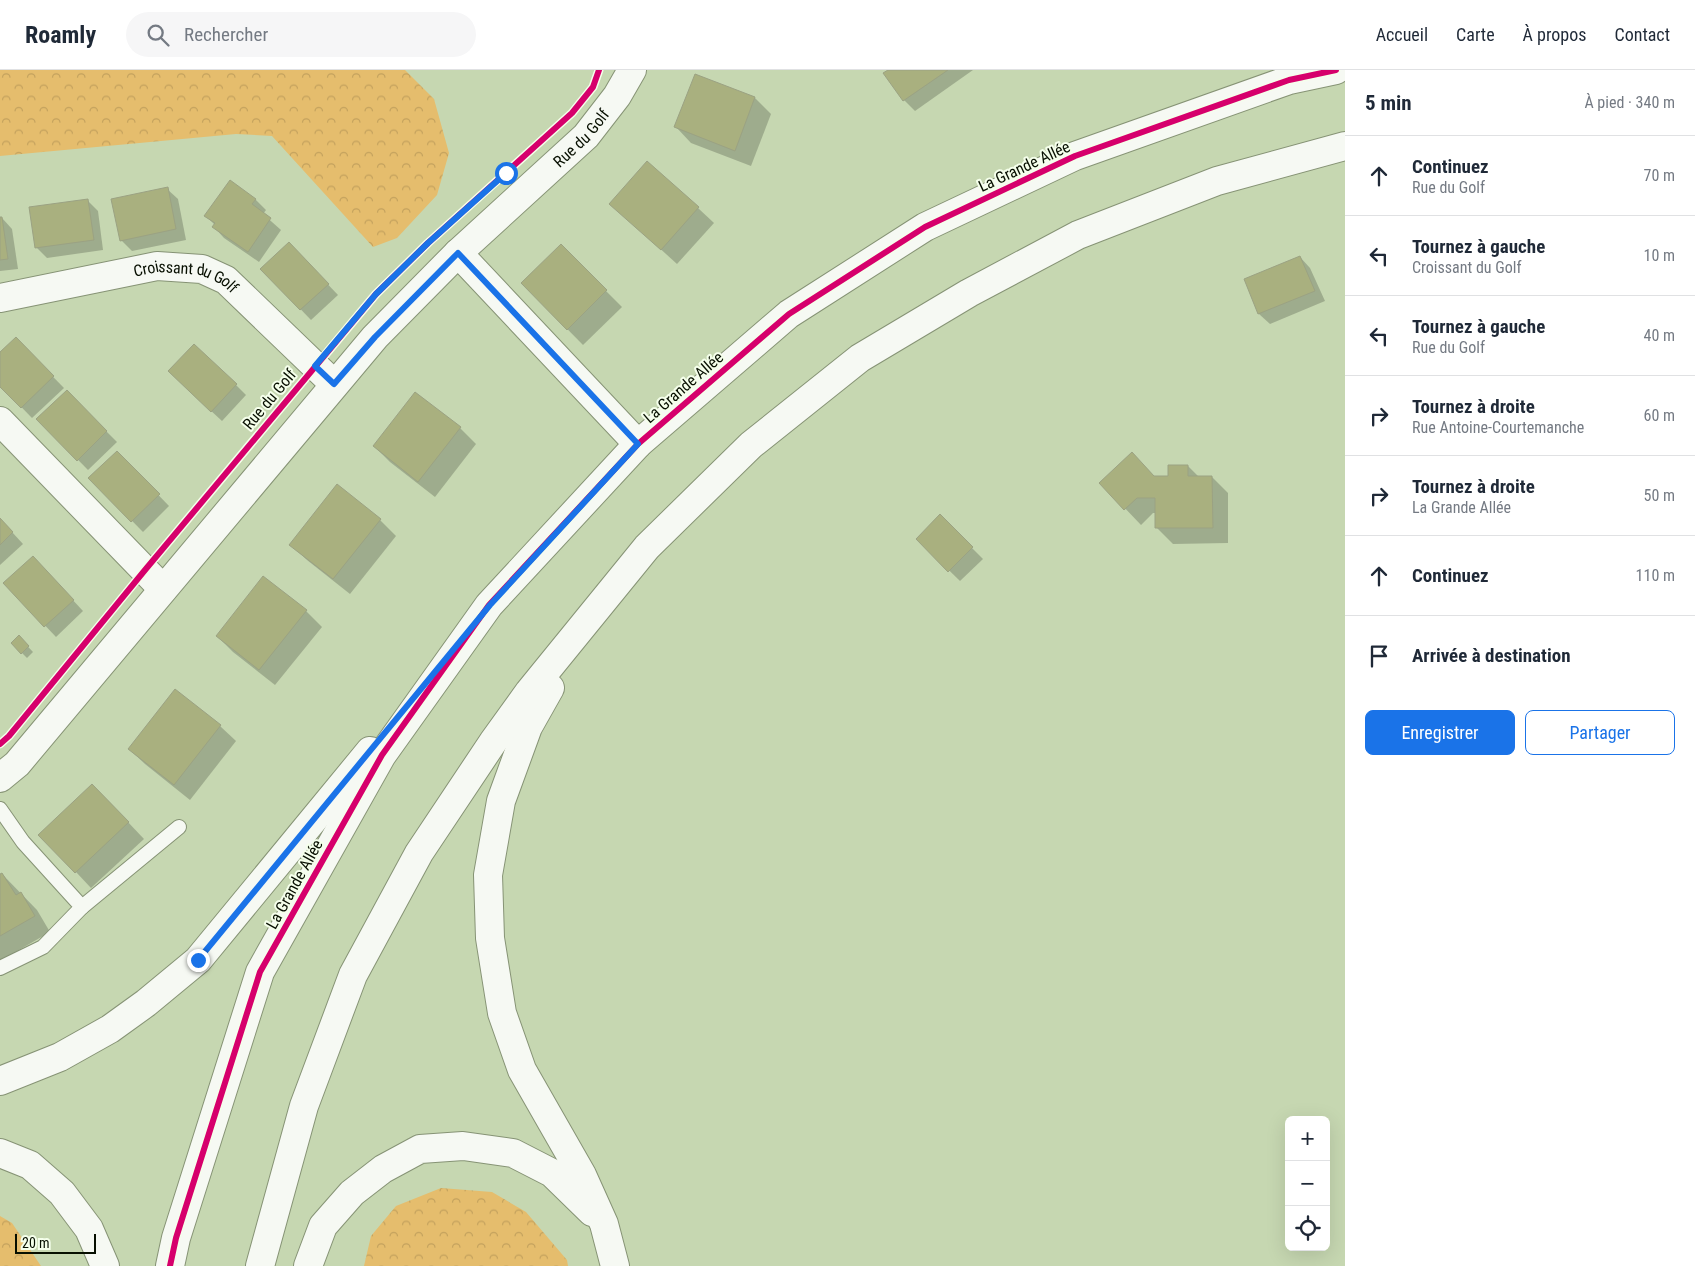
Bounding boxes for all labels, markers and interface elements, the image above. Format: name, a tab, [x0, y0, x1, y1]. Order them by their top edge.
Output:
search box	[126, 12, 476, 57]
text: Roamly	[25, 21, 96, 49]
icon: search	[144, 21, 172, 49]
text: Rechercher	[184, 23, 268, 46]
text: Accueil	[1376, 24, 1428, 45]
text: Carte	[1456, 24, 1495, 45]
text: À propos	[1523, 24, 1586, 45]
text: Contact	[1614, 24, 1670, 45]
text: 5 min	[1365, 91, 1412, 115]
text: À pied · 340 m	[1584, 93, 1675, 112]
street label: Rue du Golf	[549, 105, 613, 171]
street label: La Grande Allée	[975, 137, 1073, 196]
text: Continuez	[1412, 155, 1489, 178]
route start	[495, 162, 518, 185]
icon: ahead	[1365, 162, 1393, 190]
text: 70 m	[1643, 166, 1675, 185]
text: Rue du Golf	[1412, 178, 1485, 197]
text: Tournez à gauche	[1412, 235, 1545, 258]
icon: left	[1365, 242, 1393, 270]
text: 10 m	[1643, 246, 1675, 265]
street label: Croissant du Golf	[132, 257, 242, 297]
text: Croissant du Golf	[1412, 258, 1521, 277]
text: Tournez à gauche	[1412, 315, 1545, 338]
icon: left	[1365, 322, 1393, 350]
text: 40 m	[1643, 326, 1675, 345]
text: Rue du Golf	[1412, 338, 1485, 357]
street label: La Grande Allée	[640, 348, 727, 427]
street label: Rue du Golf	[239, 365, 300, 433]
text: Tournez à droite	[1412, 395, 1535, 418]
icon: right	[1365, 402, 1393, 430]
text: 60 m	[1643, 406, 1675, 425]
text: Rue Antoine-Courtemanche	[1412, 418, 1584, 437]
text: Tournez à droite	[1412, 475, 1535, 498]
icon: right	[1365, 482, 1393, 510]
text: 50 m	[1643, 486, 1675, 505]
text: La Grande Allée	[1412, 498, 1511, 517]
icon: ahead	[1365, 562, 1393, 590]
text: Continuez	[1412, 564, 1489, 587]
text: 110 m	[1636, 566, 1675, 585]
icon: arrive	[1365, 642, 1393, 670]
text: Arrivée à destination	[1412, 644, 1571, 667]
button: Enregistrer	[1365, 710, 1515, 755]
button: Partager	[1525, 710, 1675, 755]
street label: La Grande Allée	[262, 836, 327, 932]
route end	[187, 949, 210, 972]
map controls	[1285, 1116, 1330, 1251]
button: +	[1285, 1116, 1330, 1161]
button: −	[1285, 1161, 1330, 1206]
button: locate	[1285, 1206, 1330, 1251]
scale bar	[15, 1231, 96, 1254]
text: 20 m	[22, 1235, 50, 1251]

